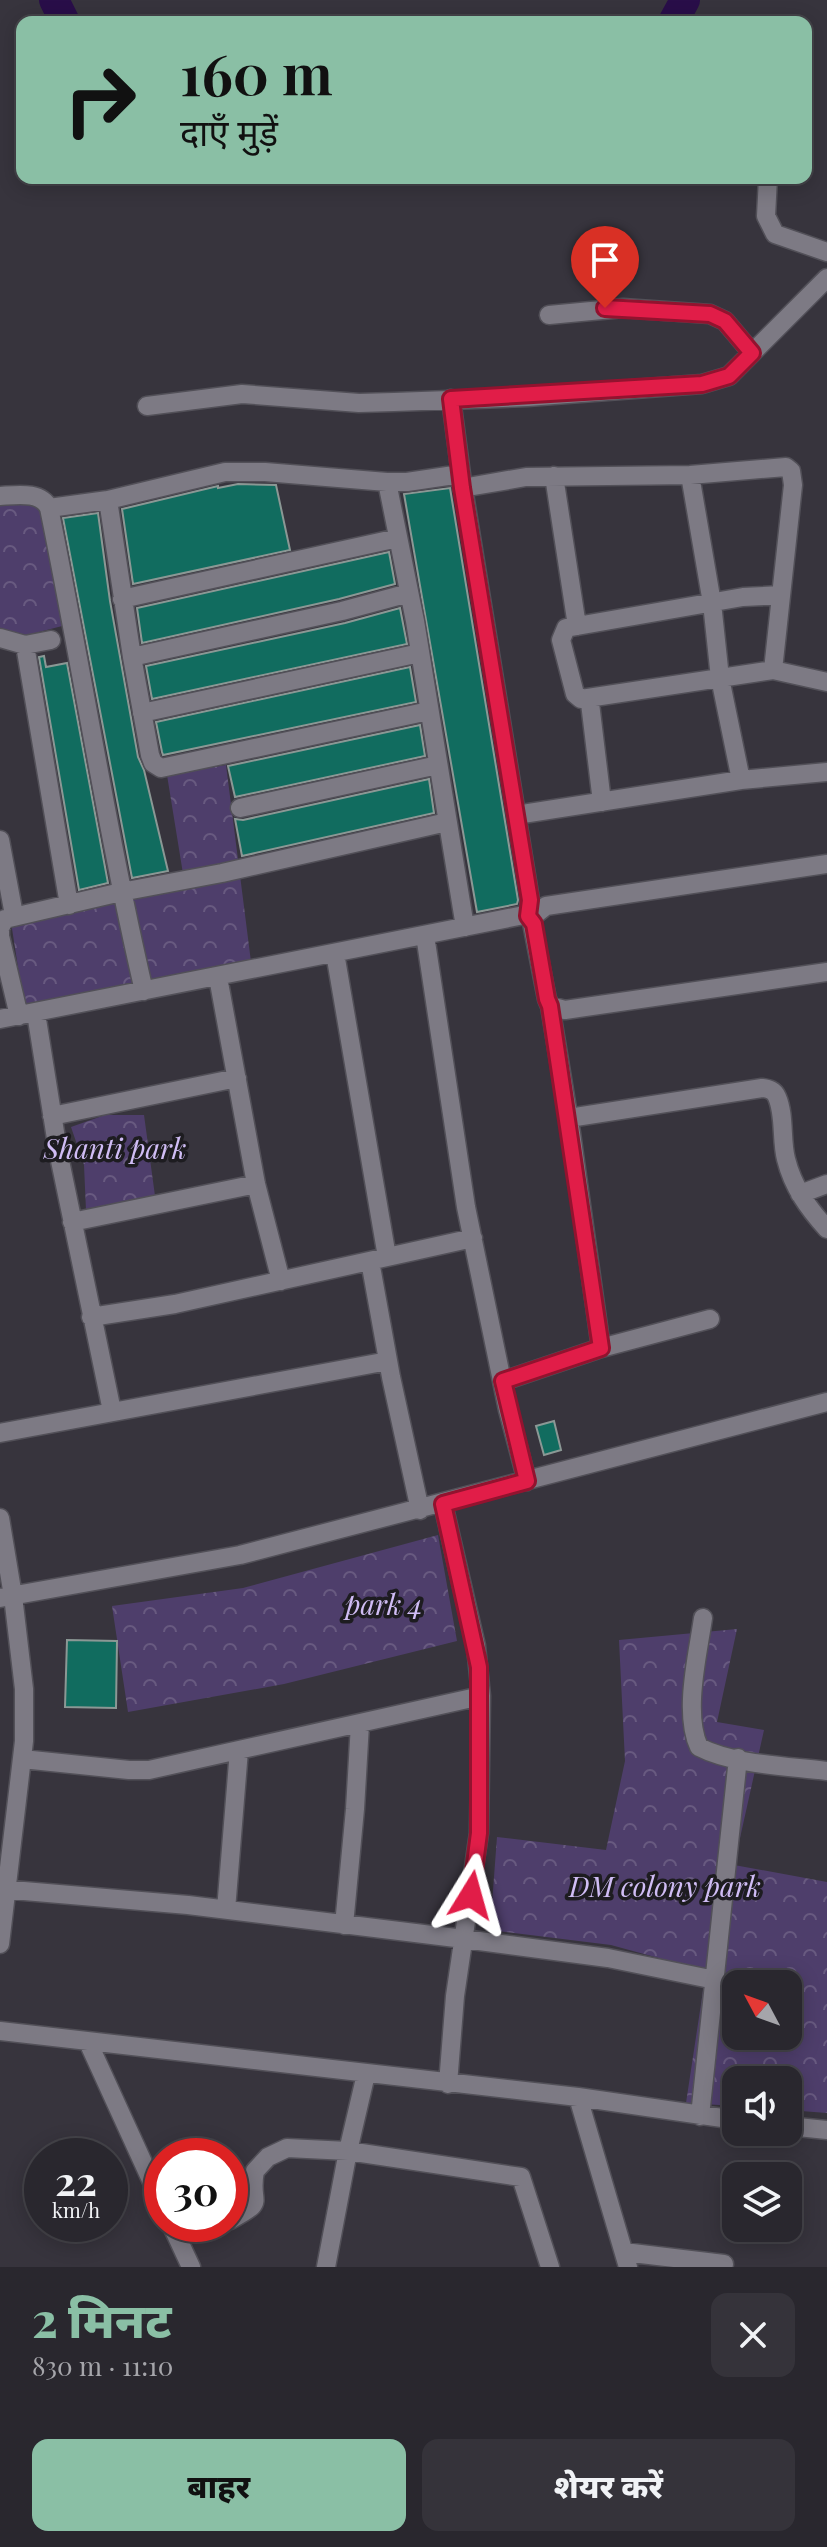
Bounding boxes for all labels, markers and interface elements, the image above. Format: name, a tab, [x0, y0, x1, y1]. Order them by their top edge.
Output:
text: 160 m	[180, 35, 333, 110]
icon: right	[48, 48, 152, 152]
text: दाएँ मुड़ें	[180, 107, 278, 155]
pin	[571, 226, 639, 308]
icon: arrive	[583, 238, 627, 282]
park label: Shanti park	[43, 1129, 186, 1166]
park label: park 4	[343, 1585, 423, 1622]
position arrow	[429, 1853, 513, 1937]
park label: DM colony park	[568, 1867, 761, 1904]
north arrow	[722, 1970, 802, 2050]
map controls	[722, 1970, 802, 2242]
button: sound	[722, 2066, 802, 2146]
speed limit sign: 30	[144, 2138, 248, 2242]
text: 22	[55, 2153, 97, 2206]
button: layers	[722, 2162, 802, 2242]
text: km/h	[52, 2196, 100, 2223]
text: 2 मिनट	[32, 2286, 171, 2350]
button: close	[711, 2293, 795, 2377]
text: 830 m · 11:10	[32, 2348, 173, 2383]
button: बाहर	[32, 2439, 406, 2531]
button: शेयर करें	[422, 2439, 795, 2531]

